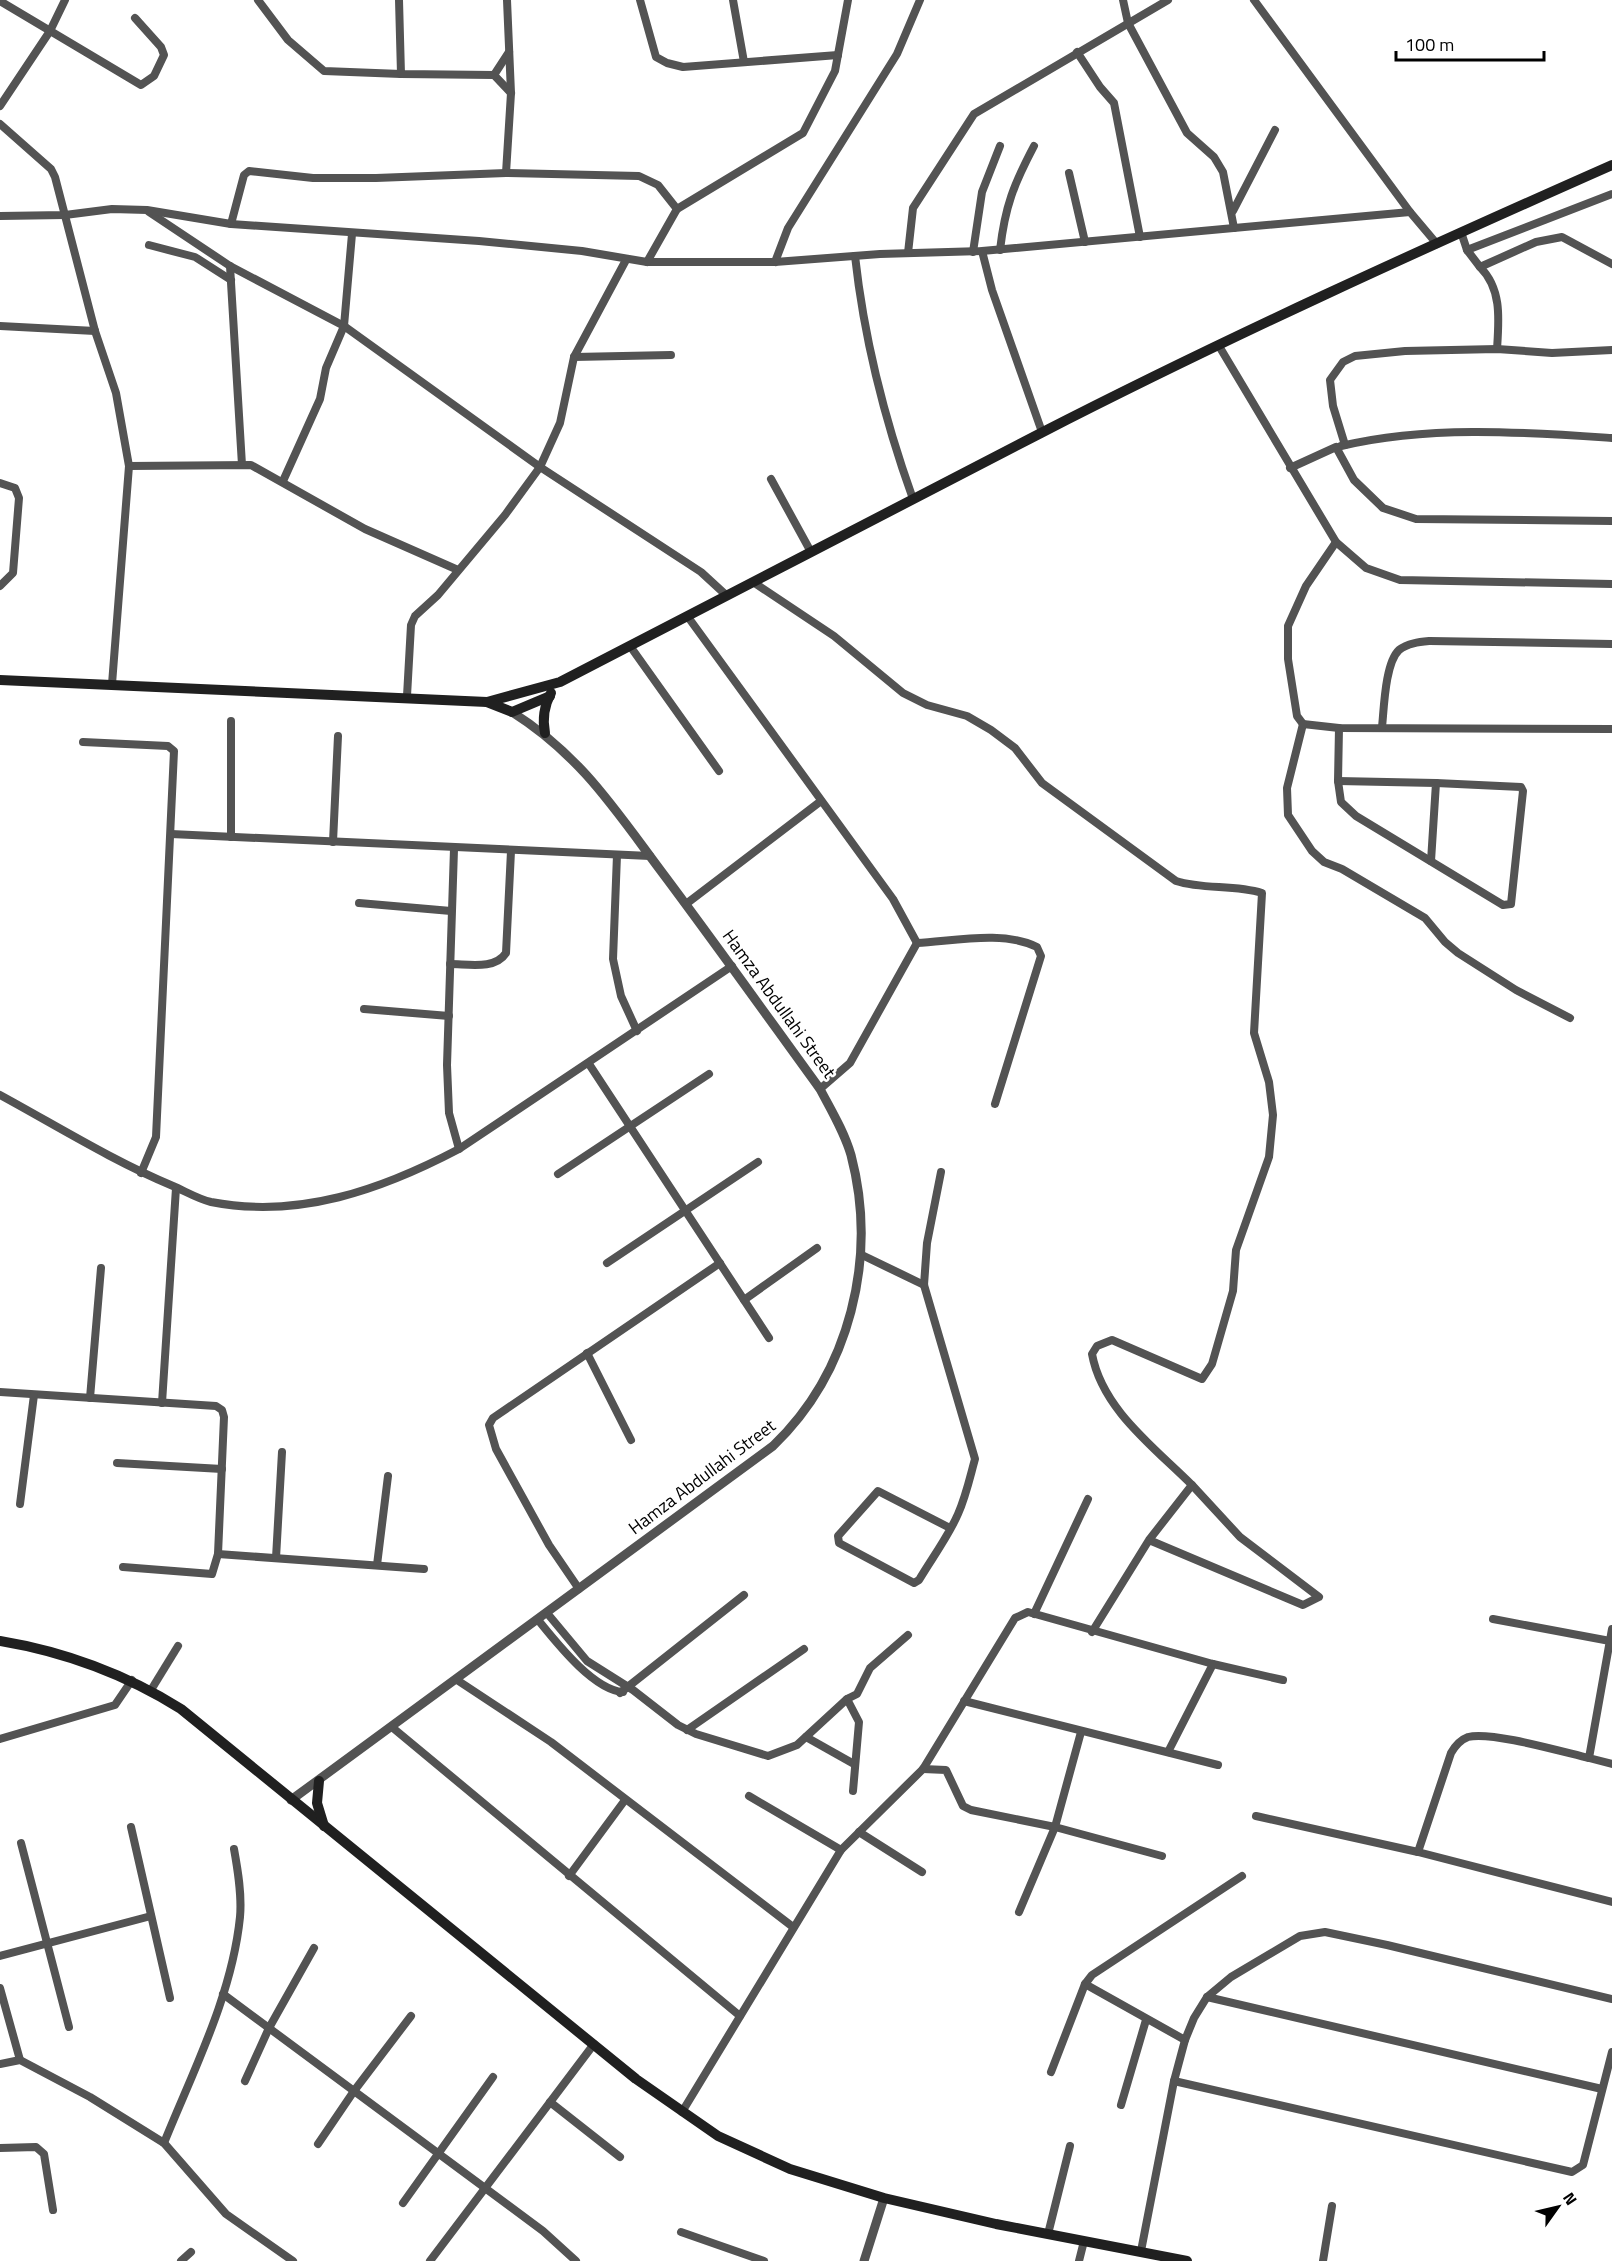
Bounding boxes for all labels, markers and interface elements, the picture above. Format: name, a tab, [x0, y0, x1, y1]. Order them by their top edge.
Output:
scale bar	[1396, 24, 1544, 62]
text: 100 m	[1405, 31, 1454, 58]
street label: Hamza Abdullahi Street	[716, 924, 843, 1084]
street label: Hamza Abdullahi Street	[623, 1412, 781, 1541]
north arrow	[1528, 2177, 1588, 2237]
text: N	[1557, 2187, 1583, 2210]

